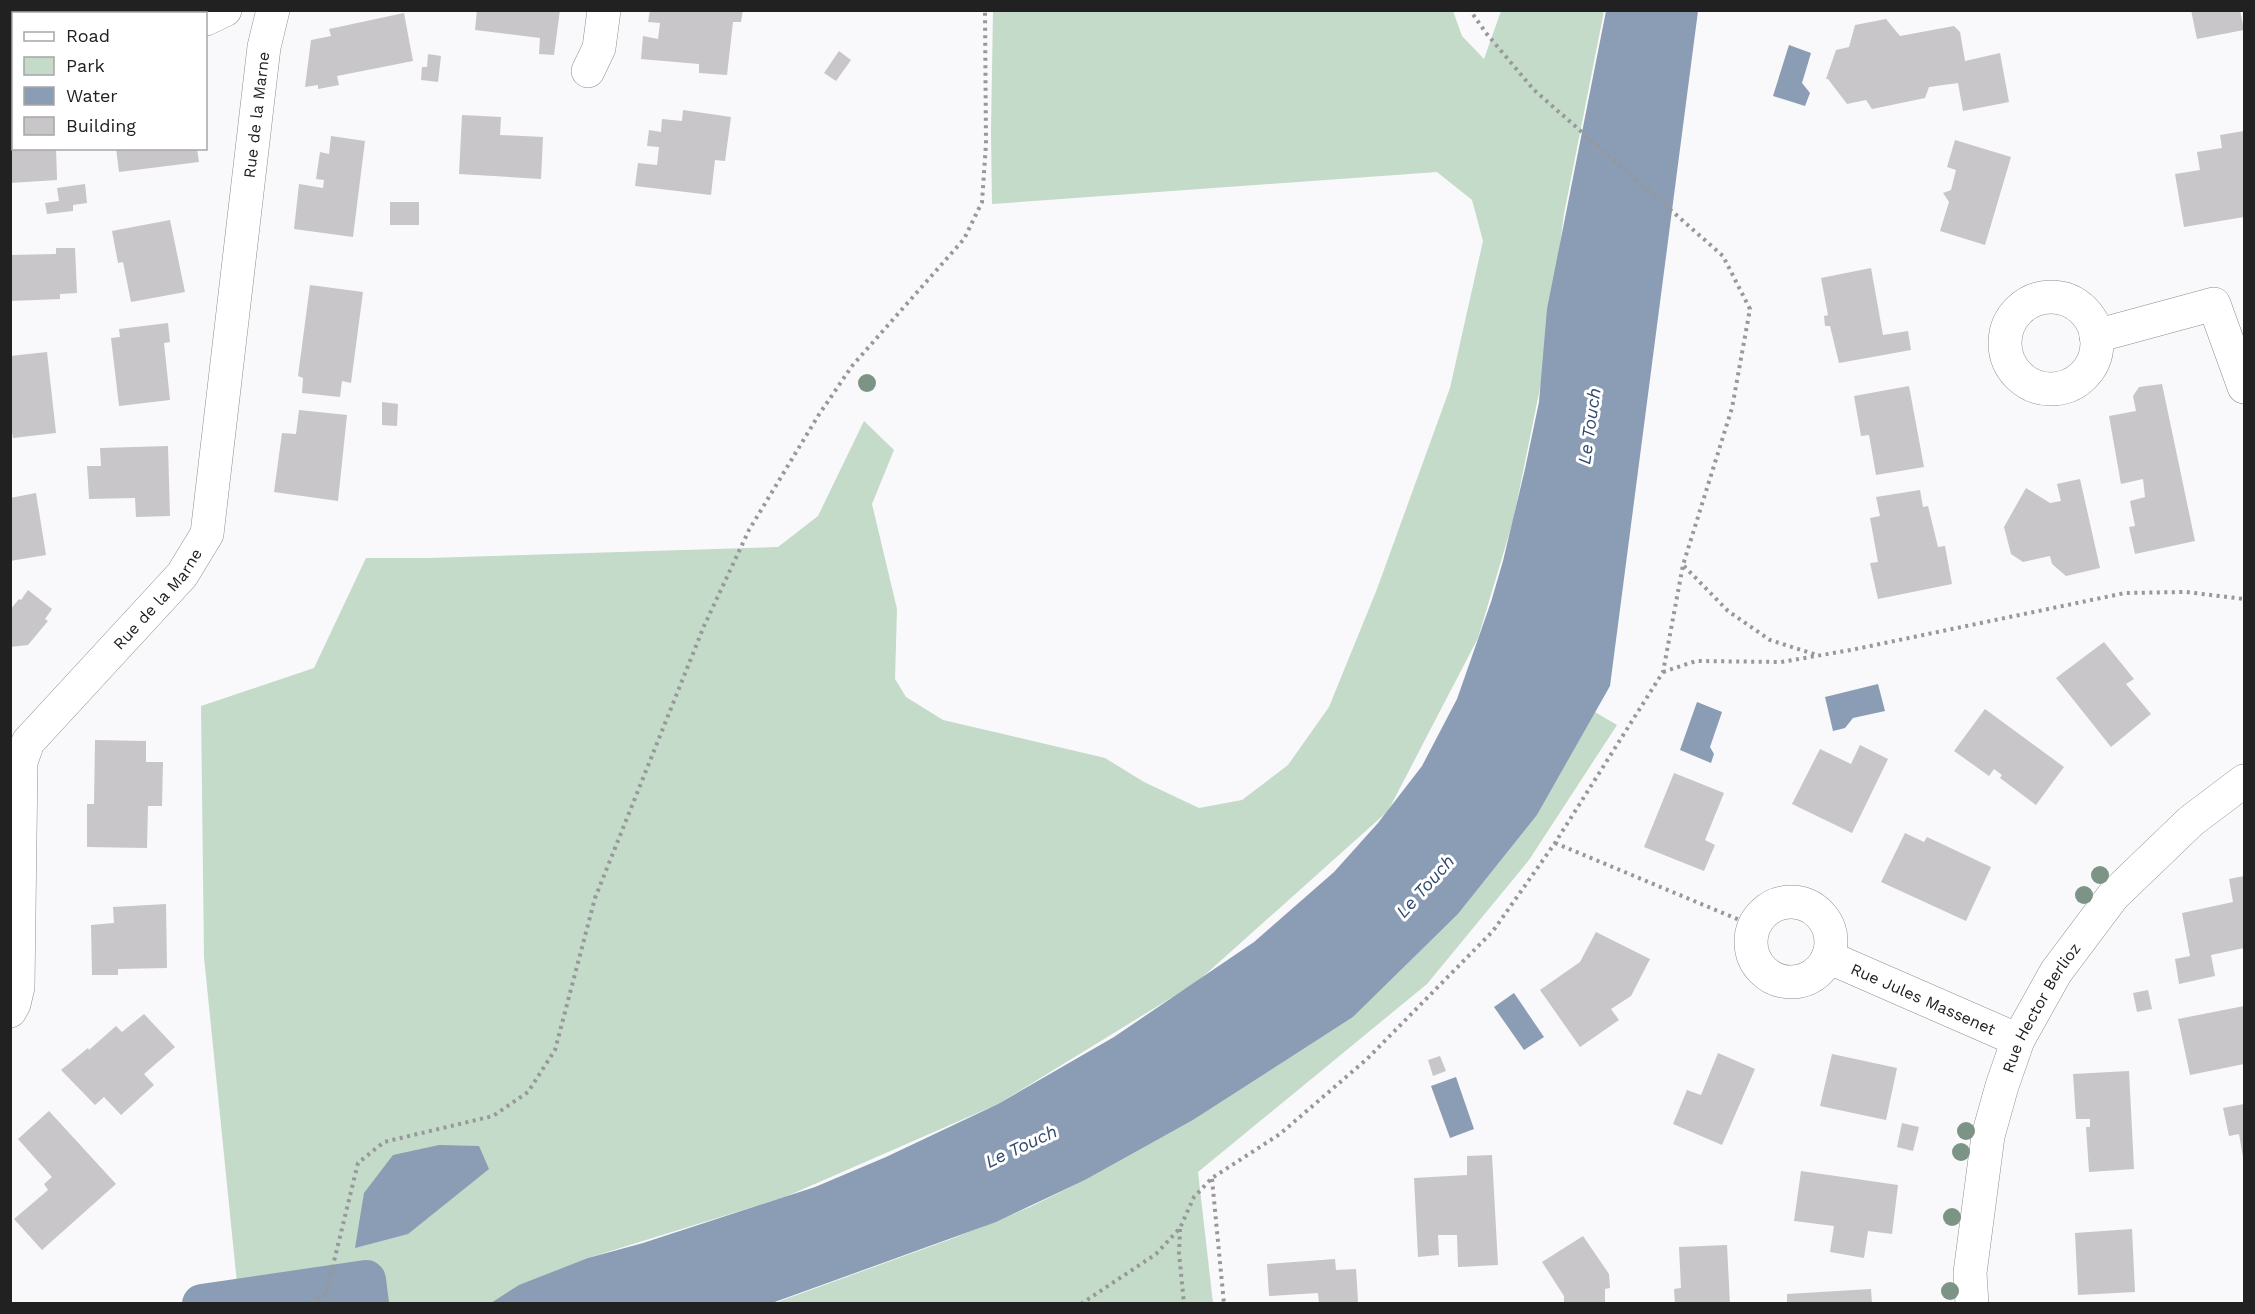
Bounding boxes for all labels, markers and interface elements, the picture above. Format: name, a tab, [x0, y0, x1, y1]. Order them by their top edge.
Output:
legend	[12, 12, 207, 150]
text: Road	[66, 25, 110, 46]
street label: Rue de la Marne	[239, 51, 273, 179]
text: Park	[66, 55, 105, 76]
text: Water	[66, 85, 118, 106]
text: Building	[66, 115, 136, 136]
water label: Le Touch	[1573, 386, 1605, 466]
street label: Rue de la Marne	[109, 545, 206, 653]
water label: Le Touch	[1391, 850, 1459, 922]
street label: Rue Hector Berlioz	[1998, 939, 2084, 1075]
street label: Rue Jules Massenet	[1848, 959, 1999, 1039]
water label: Le Touch	[982, 1120, 1060, 1172]

